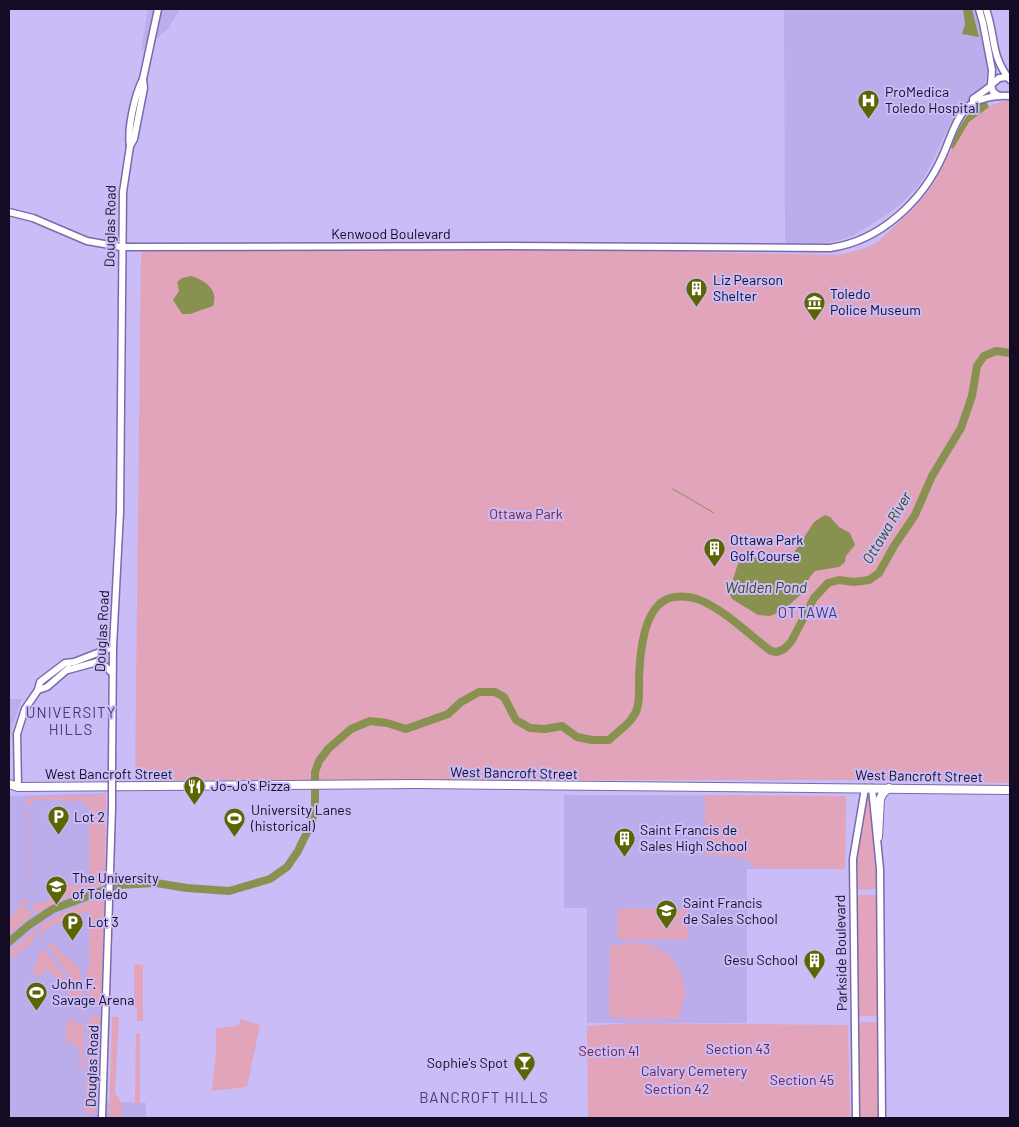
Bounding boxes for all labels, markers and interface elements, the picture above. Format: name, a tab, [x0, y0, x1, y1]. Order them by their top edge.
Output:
place label: ProMedica Toledo Hospital	[885, 83, 979, 116]
hospital icon: ProMedica Toledo Hospital	[857, 88, 881, 119]
street label: Douglas Road	[100, 185, 119, 267]
street label: Kenwood Boulevard	[331, 225, 451, 242]
place label: Liz Pearson Shelter	[713, 271, 783, 304]
building icon: Liz Pearson Shelter	[685, 276, 709, 307]
place label: Toledo Police Museum	[830, 285, 921, 318]
museum icon: Toledo Police Museum	[802, 290, 826, 321]
water label: Ottawa River	[858, 488, 915, 567]
park label: Ottawa Park	[489, 505, 563, 522]
place label: Ottawa Park Golf Course	[730, 531, 803, 564]
building icon: Ottawa Park Golf Course	[702, 536, 726, 567]
water label: Walden Pond	[725, 578, 807, 596]
street label: Douglas Road	[91, 590, 112, 672]
district label: OTTAWA	[778, 603, 838, 621]
district label: UNIVERSITY HILLS	[26, 703, 116, 738]
street label: West Bancroft Street	[450, 763, 578, 782]
street label: West Bancroft Street	[45, 765, 173, 782]
street label: West Bancroft Street	[855, 766, 983, 785]
restaurant icon: Jo-Jo's Pizza	[183, 774, 207, 805]
place label: Jo-Jo's Pizza	[211, 777, 290, 794]
place label: University Lanes (historical)	[250, 801, 352, 834]
parking icon: Lot 2	[46, 805, 70, 836]
sports icon: University Lanes (historical)	[223, 806, 247, 837]
place label: Lot 2	[74, 808, 105, 825]
place label: Saint Francis de Sales High School	[640, 821, 747, 854]
building icon: Saint Francis de Sales High School	[612, 826, 636, 857]
place label: The University of Toledo	[72, 869, 159, 902]
school or university icon: The University of Toledo	[44, 874, 68, 905]
place label: Saint Francis de Sales School	[683, 894, 778, 927]
street label: Parkside Boulevard	[831, 895, 850, 1011]
school or university icon: Saint Francis de Sales School	[655, 899, 679, 930]
parking icon: Lot 3	[60, 910, 84, 941]
place label: Lot 3	[88, 913, 119, 930]
building icon: Gesu School	[802, 948, 826, 979]
place label: Gesu School	[724, 951, 798, 968]
place label: John F. Savage Arena	[52, 975, 134, 1008]
sports icon: John F. Savage Arena	[24, 980, 48, 1011]
street label: Douglas Road	[82, 1025, 101, 1107]
park label: Section 43	[706, 1040, 770, 1057]
park label: Section 41	[579, 1042, 639, 1059]
bar icon: Sophie's Spot	[512, 1051, 536, 1082]
place label: Sophie's Spot	[427, 1054, 508, 1071]
park label: Calvary Cemetery	[641, 1062, 748, 1079]
park label: Section 45	[770, 1071, 834, 1088]
park label: Section 42	[645, 1080, 709, 1097]
district label: BANCROFT HILLS	[419, 1088, 549, 1106]

